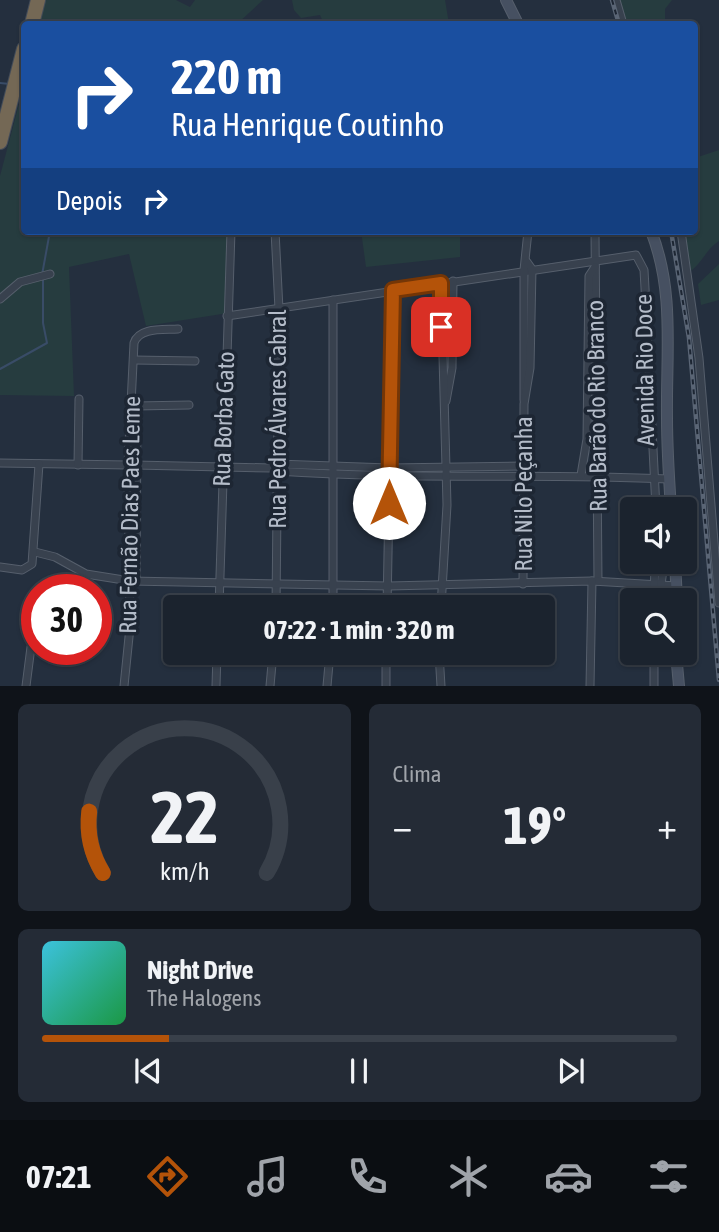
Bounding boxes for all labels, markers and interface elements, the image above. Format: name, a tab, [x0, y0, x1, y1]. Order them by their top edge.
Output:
text: 220 m	[171, 48, 282, 104]
icon: right	[56, 49, 147, 140]
text: Rua Henrique Coutinho	[171, 106, 444, 143]
icon: right	[136, 182, 174, 220]
text: Depois	[56, 186, 122, 216]
street label: Avenida Rio Doce	[630, 294, 659, 446]
pin	[411, 297, 471, 357]
street label: Rua Barão do Rio Branco	[581, 300, 612, 512]
icon: arrive	[422, 308, 460, 346]
street label: Rua Pedro Álvares Cabral	[264, 309, 291, 529]
street label: Rua Borba Gato	[208, 351, 239, 487]
street label: Rua Fernão Dias Paes Leme	[114, 396, 145, 634]
street label: Rua Nilo Peçanha	[510, 416, 537, 572]
position arrow	[352, 466, 426, 540]
map controls	[620, 497, 697, 665]
button: sound	[620, 497, 697, 574]
speed limit sign: 30	[21, 574, 112, 665]
button: search	[620, 588, 697, 665]
text: 07:22 · 1 min · 320 m	[264, 615, 454, 645]
text: Clima	[393, 761, 442, 787]
text: 22	[150, 776, 218, 859]
text: 19°	[503, 795, 566, 855]
text: −	[393, 804, 412, 847]
text: +	[657, 804, 677, 847]
text: km/h	[159, 857, 209, 885]
text: Night Drive	[147, 955, 254, 985]
text: The Halogens	[147, 985, 261, 1011]
icon: previous	[129, 1052, 167, 1090]
icon: pause	[340, 1052, 378, 1090]
icon: next	[552, 1052, 590, 1090]
icon: directions	[143, 1152, 192, 1201]
icon: music	[243, 1152, 292, 1201]
icon: phone	[343, 1152, 392, 1201]
icon: climate	[444, 1152, 493, 1201]
icon: car	[544, 1152, 593, 1201]
icon: filters	[644, 1152, 693, 1201]
text: 07:21	[26, 1158, 92, 1195]

